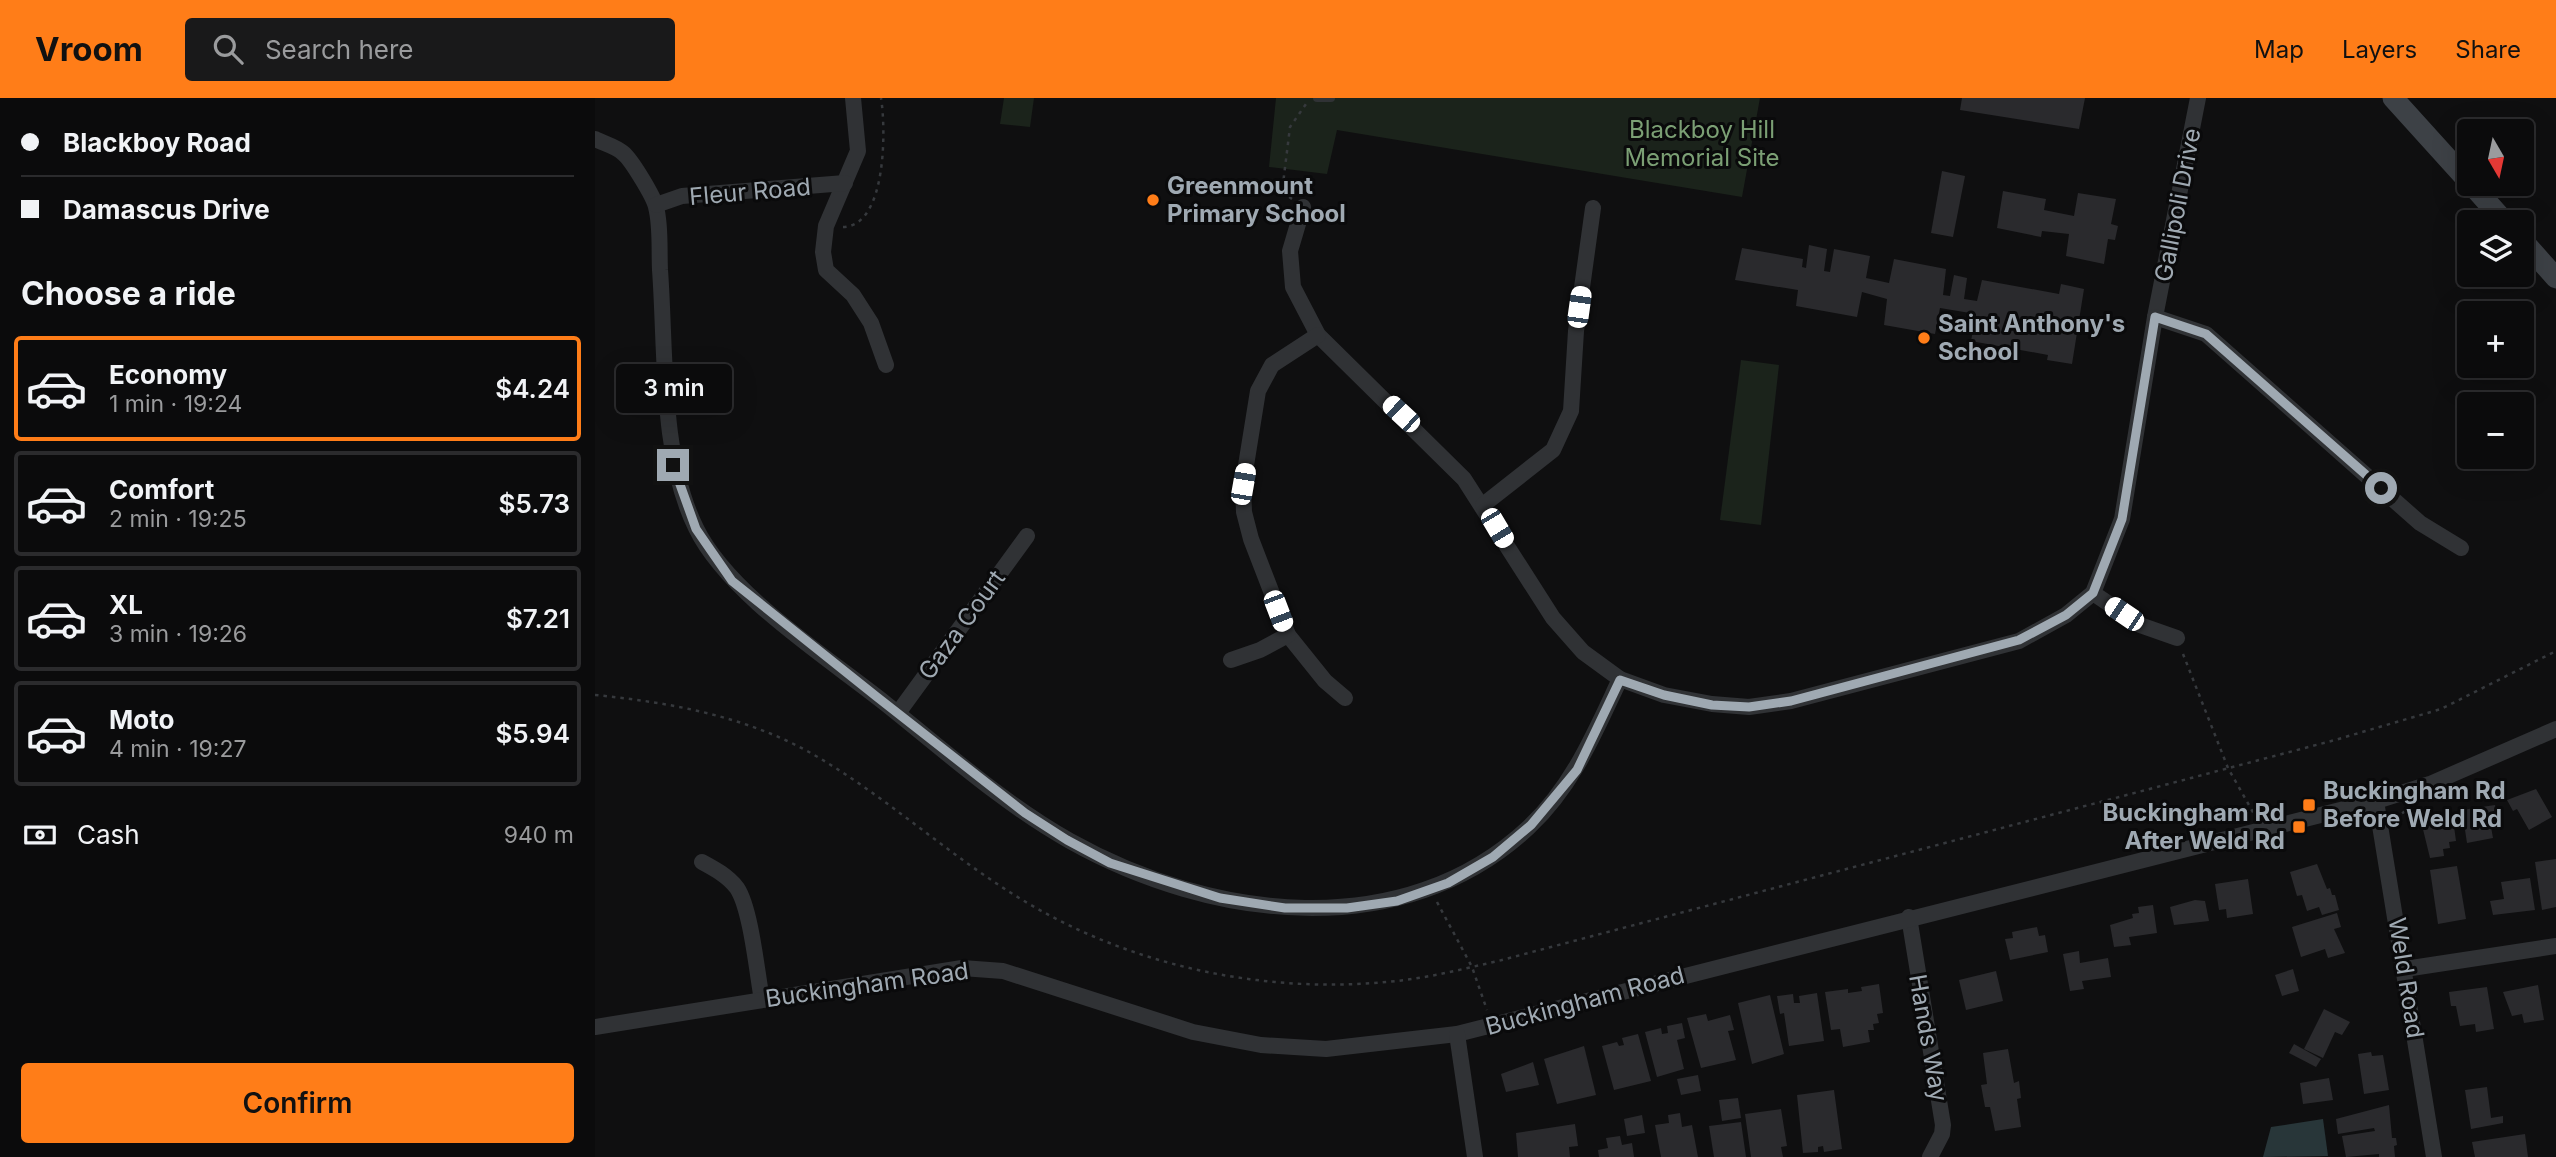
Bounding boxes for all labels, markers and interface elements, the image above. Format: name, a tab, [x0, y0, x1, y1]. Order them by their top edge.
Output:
search box	[185, 18, 675, 81]
text: Vroom	[35, 29, 143, 69]
icon: search	[209, 30, 247, 68]
text: Search here	[265, 34, 414, 65]
text: Map	[2254, 35, 2304, 64]
text: Layers	[2342, 35, 2417, 64]
text: Share	[2455, 35, 2521, 64]
park label: Blackboy Hill Memorial Site	[1624, 115, 1780, 172]
north arrow	[2457, 119, 2534, 196]
map controls	[2457, 119, 2534, 469]
street label: Gallipoli Drive	[2148, 126, 2207, 284]
text: Blackboy Road	[63, 127, 251, 158]
place label: Greenmount Primary School	[1167, 171, 1346, 228]
street label: Fleur Road	[688, 172, 812, 211]
marker: Greenmount Primary School	[1145, 192, 1161, 208]
text: Damascus Drive	[63, 194, 270, 225]
button: layers	[2457, 210, 2534, 287]
text: Choose a ride	[21, 274, 236, 313]
car	[1566, 285, 1593, 329]
button: +	[2457, 301, 2534, 378]
place label: Saint Anthony's School	[1938, 309, 2125, 366]
marker: Saint Anthony's School	[1916, 330, 1932, 346]
icon: car	[25, 357, 88, 420]
text: Economy	[109, 359, 227, 390]
callout: 3 min	[615, 364, 731, 412]
text: $4.24	[495, 373, 570, 404]
text: 3 min	[643, 374, 705, 402]
text: 1 min · 19:24	[109, 390, 242, 418]
car	[1379, 392, 1424, 436]
button: −	[2457, 392, 2534, 469]
route end	[657, 449, 689, 481]
car	[1230, 461, 1257, 507]
icon: car	[25, 472, 88, 535]
route start	[2365, 472, 2397, 504]
text: Comfort	[109, 474, 214, 505]
text: $5.73	[499, 488, 570, 519]
text: 2 min · 19:25	[109, 505, 247, 533]
car	[1478, 505, 1517, 551]
street label: Gaza Court	[912, 564, 1011, 685]
icon: car	[25, 587, 88, 650]
car	[1261, 588, 1296, 634]
text: XL	[109, 589, 143, 620]
car	[2101, 594, 2148, 634]
text: $7.21	[506, 603, 570, 634]
text: 3 min · 19:26	[109, 620, 247, 648]
icon: car	[25, 702, 88, 765]
text: Moto	[109, 704, 174, 735]
text: $5.94	[495, 718, 570, 749]
text: 4 min · 19:27	[109, 735, 246, 763]
place label: Buckingham Rd Before Weld Rd	[2323, 776, 2506, 833]
marker: Buckingham Rd Before Weld Rd	[2301, 797, 2317, 813]
place label: Buckingham Rd After Weld Rd	[2102, 798, 2285, 855]
icon: cash	[21, 816, 59, 854]
text: Cash	[77, 819, 140, 850]
marker: Buckingham Rd After Weld Rd	[2291, 819, 2307, 835]
text: 940 m	[504, 821, 574, 849]
street label: Weld Road	[2383, 916, 2430, 1040]
street label: Buckingham Road	[763, 956, 970, 1013]
street label: Buckingham Road	[1482, 960, 1688, 1041]
street label: Hands Way	[1903, 972, 1954, 1104]
button: Confirm	[21, 1063, 574, 1143]

